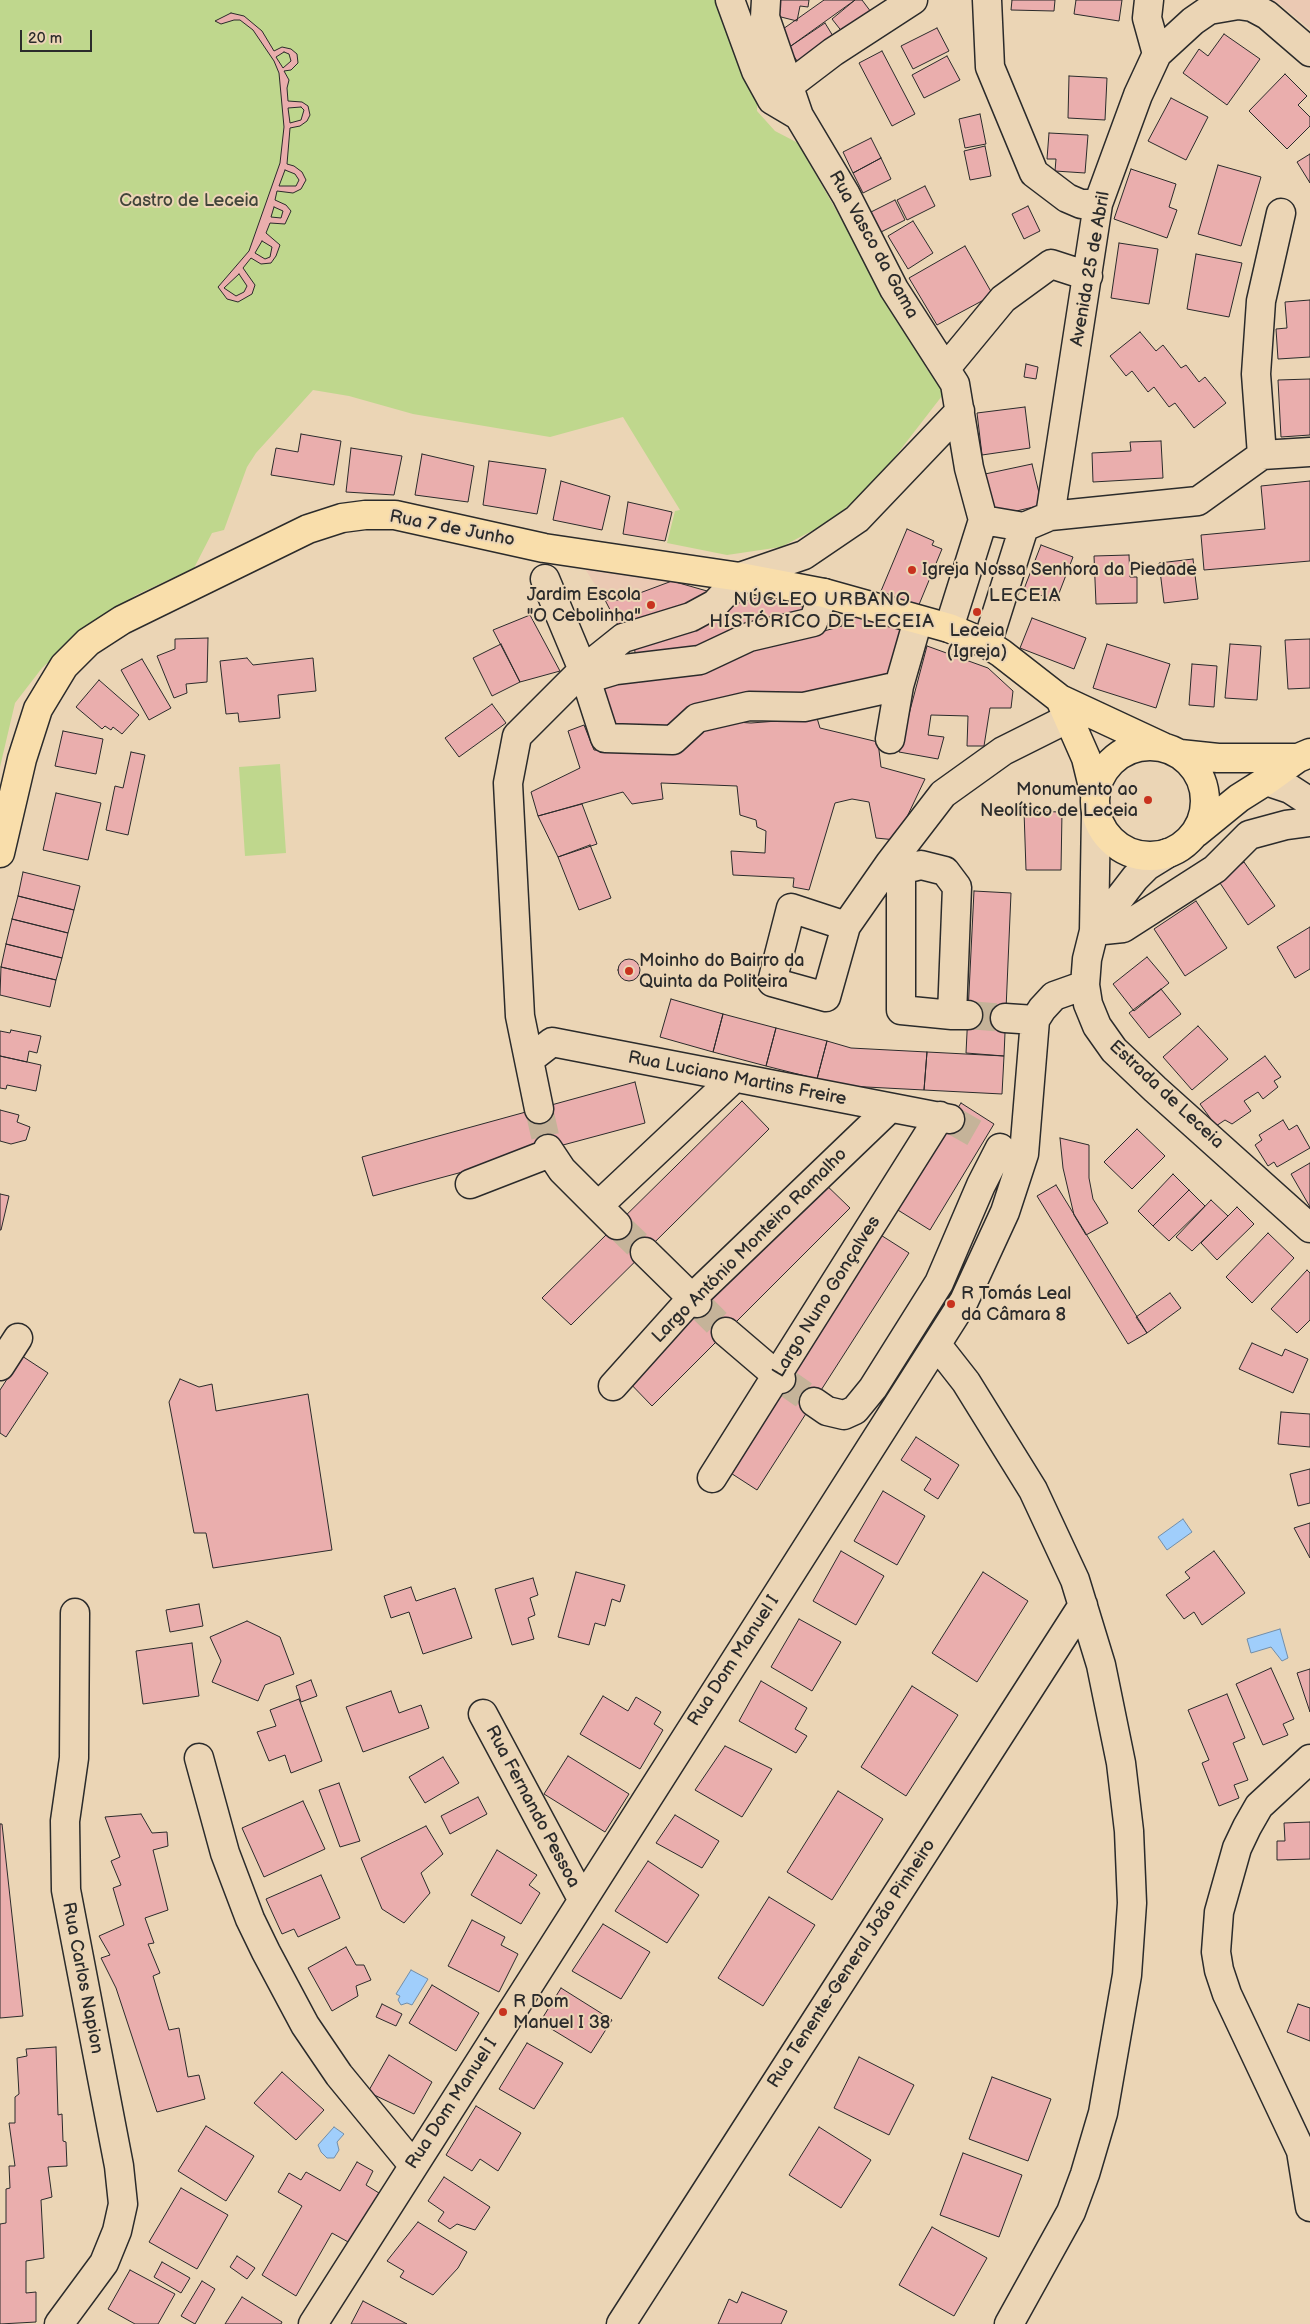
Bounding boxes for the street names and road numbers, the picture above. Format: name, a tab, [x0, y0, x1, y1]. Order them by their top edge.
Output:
street label: Rua Vasco da Gama	[823, 167, 923, 323]
street label: Avenida 25 de Abril	[1067, 190, 1115, 348]
street label: Rua 7 de Junho	[388, 506, 516, 552]
street label: Estrada de Leceia	[1104, 1036, 1228, 1154]
street label: Rua Luciano Martins Freire	[626, 1047, 848, 1111]
street label: Largo António Monteiro Ramalho	[648, 1144, 852, 1348]
street label: Largo Nuno Gonçalves	[769, 1212, 885, 1382]
street label: Rua Dom Manuel I	[684, 1592, 784, 1730]
street label: Rua Fernando Pessoa	[480, 1722, 584, 1892]
street label: Rua Tenente-General João Pinheiro	[763, 1835, 941, 2093]
street label: Rua Carlos Napion	[57, 1900, 107, 2056]
street label: Rua Dom Manuel I	[402, 2035, 502, 2173]

